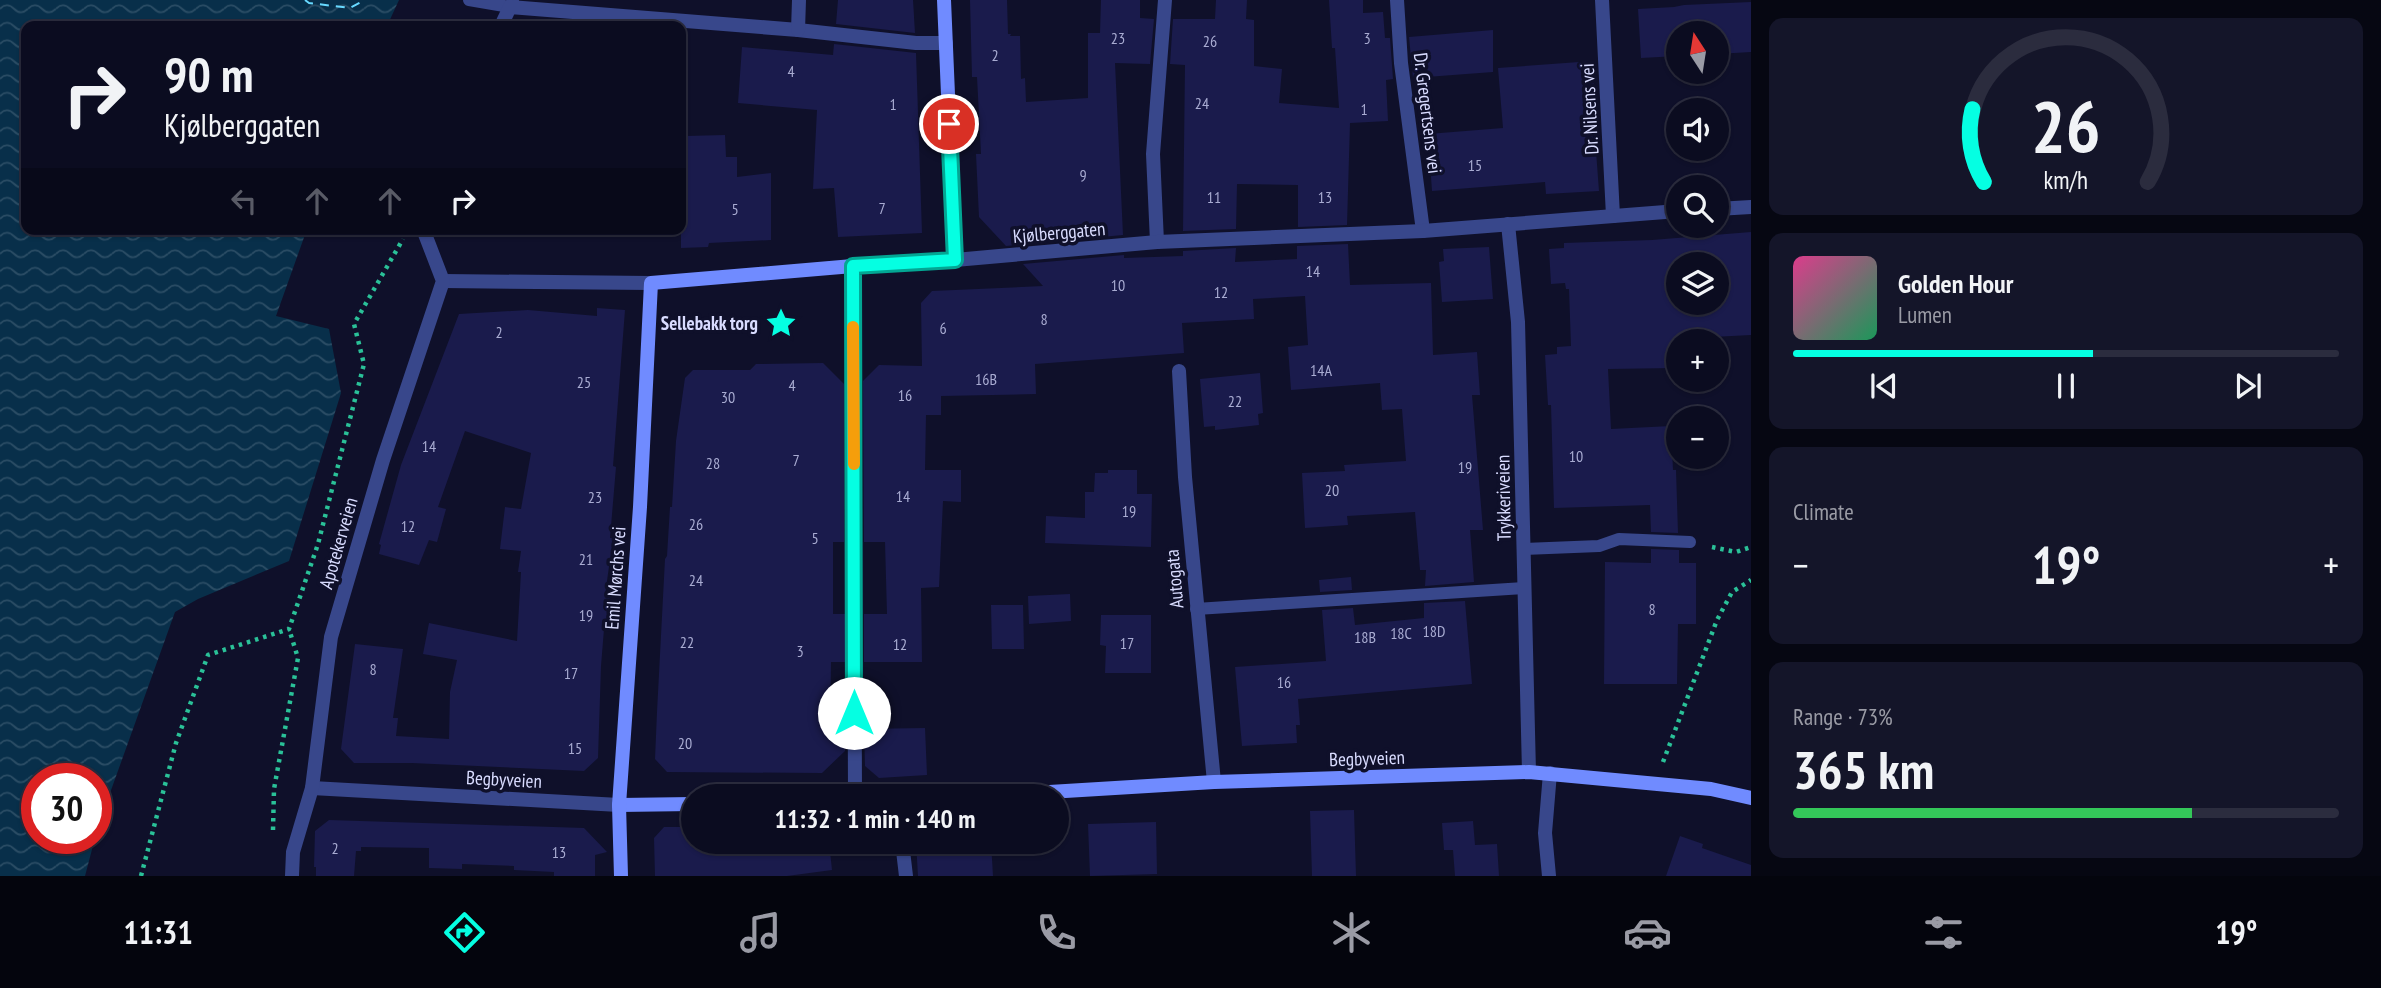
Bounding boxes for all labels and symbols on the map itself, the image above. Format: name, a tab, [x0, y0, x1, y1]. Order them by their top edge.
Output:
north arrow	[1666, 21, 1729, 84]
house number: 23	[1111, 28, 1125, 48]
house number: 3	[1363, 28, 1371, 48]
house number: 26	[1203, 31, 1217, 51]
house number: 2	[991, 45, 999, 65]
street label: Dr. Gregertsens vei	[1409, 51, 1447, 175]
house number: 4	[787, 61, 795, 81]
street label: Dr. Nilsens vei	[1575, 63, 1603, 155]
house number: 24	[1195, 93, 1209, 113]
house number: 1	[889, 94, 897, 114]
pin	[919, 94, 979, 154]
house number: 1	[1360, 99, 1368, 119]
house number: 15	[1468, 155, 1482, 175]
house number: 9	[1079, 165, 1087, 185]
house number: 11	[1207, 187, 1221, 207]
house number: 13	[1318, 187, 1332, 207]
house number: 7	[878, 198, 886, 218]
house number: 5	[731, 199, 739, 219]
street label: Kjølberggaten	[1012, 216, 1106, 248]
house number: 14	[1306, 261, 1320, 281]
house number: 10	[1111, 275, 1125, 295]
house number: 12	[1214, 282, 1228, 302]
place icon: Sellebakk torg	[764, 306, 798, 340]
house number: 8	[1040, 309, 1048, 329]
place label: Sellebakk torg	[661, 311, 758, 335]
house number: 6	[939, 318, 947, 338]
house number: 2	[495, 322, 503, 342]
house number: 14A	[1310, 360, 1332, 380]
house number: 16B	[975, 369, 997, 389]
house number: 25	[577, 372, 591, 392]
house number: 4	[788, 375, 796, 395]
house number: 16	[898, 385, 912, 405]
house number: 30	[721, 387, 735, 407]
house number: 22	[1228, 391, 1242, 411]
house number: 14	[422, 436, 436, 456]
house number: 10	[1569, 446, 1583, 466]
house number: 7	[792, 450, 800, 470]
house number: 28	[706, 453, 720, 473]
street label: Trykkeriveien	[1490, 455, 1516, 541]
house number: 19	[1458, 457, 1472, 477]
house number: 20	[1325, 480, 1339, 500]
house number: 14	[896, 486, 910, 506]
house number: 23	[588, 487, 602, 507]
street label: Apotekerveien	[313, 494, 363, 592]
house number: 19	[1122, 501, 1136, 521]
house number: 26	[689, 514, 703, 534]
house number: 12	[401, 516, 415, 536]
street label: Emil Mørchs vei	[599, 526, 631, 630]
house number: 5	[811, 528, 819, 548]
street label: Autogata	[1159, 548, 1189, 610]
house number: 21	[579, 549, 593, 569]
house number: 24	[689, 570, 703, 590]
house number: 8	[1648, 599, 1656, 619]
house number: 19	[579, 605, 593, 625]
house number: 18D	[1423, 621, 1445, 641]
house number: 18C	[1390, 623, 1412, 643]
house number: 18B	[1354, 627, 1376, 647]
house number: 22	[680, 632, 694, 652]
house number: 17	[1120, 633, 1134, 653]
house number: 12	[893, 634, 907, 654]
house number: 3	[796, 641, 804, 661]
house number: 8	[369, 659, 377, 679]
house number: 17	[564, 663, 578, 683]
house number: 16	[1277, 672, 1291, 692]
position arrow	[817, 676, 891, 750]
house number: 20	[678, 733, 692, 753]
house number: 15	[568, 738, 582, 758]
street label: Begbyveien	[1329, 745, 1405, 771]
speed limit sign: 30	[21, 763, 112, 854]
street label: Begbyveien	[466, 765, 542, 793]
house number: 2	[331, 838, 339, 858]
house number: 13	[552, 842, 566, 862]

